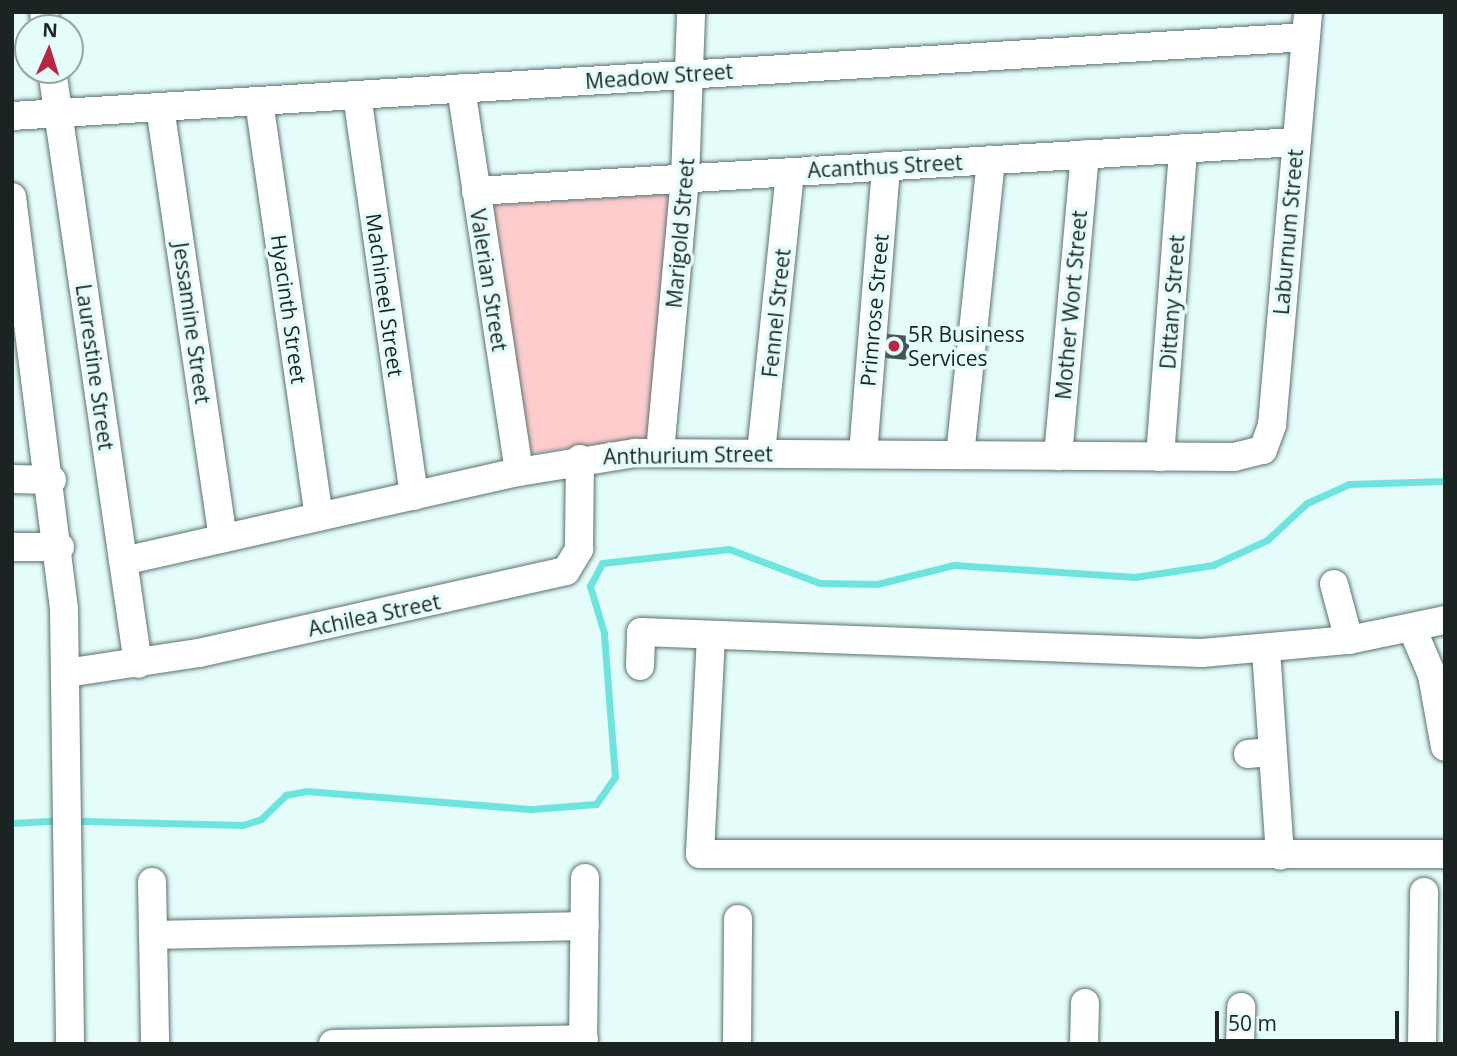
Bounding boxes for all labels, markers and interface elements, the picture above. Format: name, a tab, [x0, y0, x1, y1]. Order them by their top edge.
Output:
north arrow	[14, 14, 84, 84]
text: N	[42, 17, 58, 43]
street label: Meadow Street	[584, 58, 734, 94]
street label: Laburnum Street	[1268, 148, 1308, 316]
street label: Acanthus Street	[807, 149, 963, 183]
street label: Marigold Street	[661, 157, 699, 309]
street label: Valerian Street	[465, 207, 513, 353]
street label: Mother Wort Street	[1050, 209, 1092, 401]
street label: Machineel Street	[361, 212, 409, 378]
street label: Hyacinth Street	[266, 233, 312, 385]
street label: Primrose Street	[855, 233, 893, 387]
street label: Dittany Street	[1155, 234, 1189, 370]
street label: Jessamine Street	[168, 241, 216, 405]
street label: Fennel Street	[757, 247, 795, 379]
street label: Laurestine Street	[71, 282, 119, 452]
place label: 5R Business Services	[908, 321, 1025, 371]
marker: 5R Business Services	[886, 338, 902, 354]
street label: Anthurium Street	[603, 441, 773, 469]
street label: Achilea Street	[306, 589, 442, 641]
scale bar	[1219, 996, 1403, 1040]
text: 50 m	[1228, 1009, 1277, 1037]

